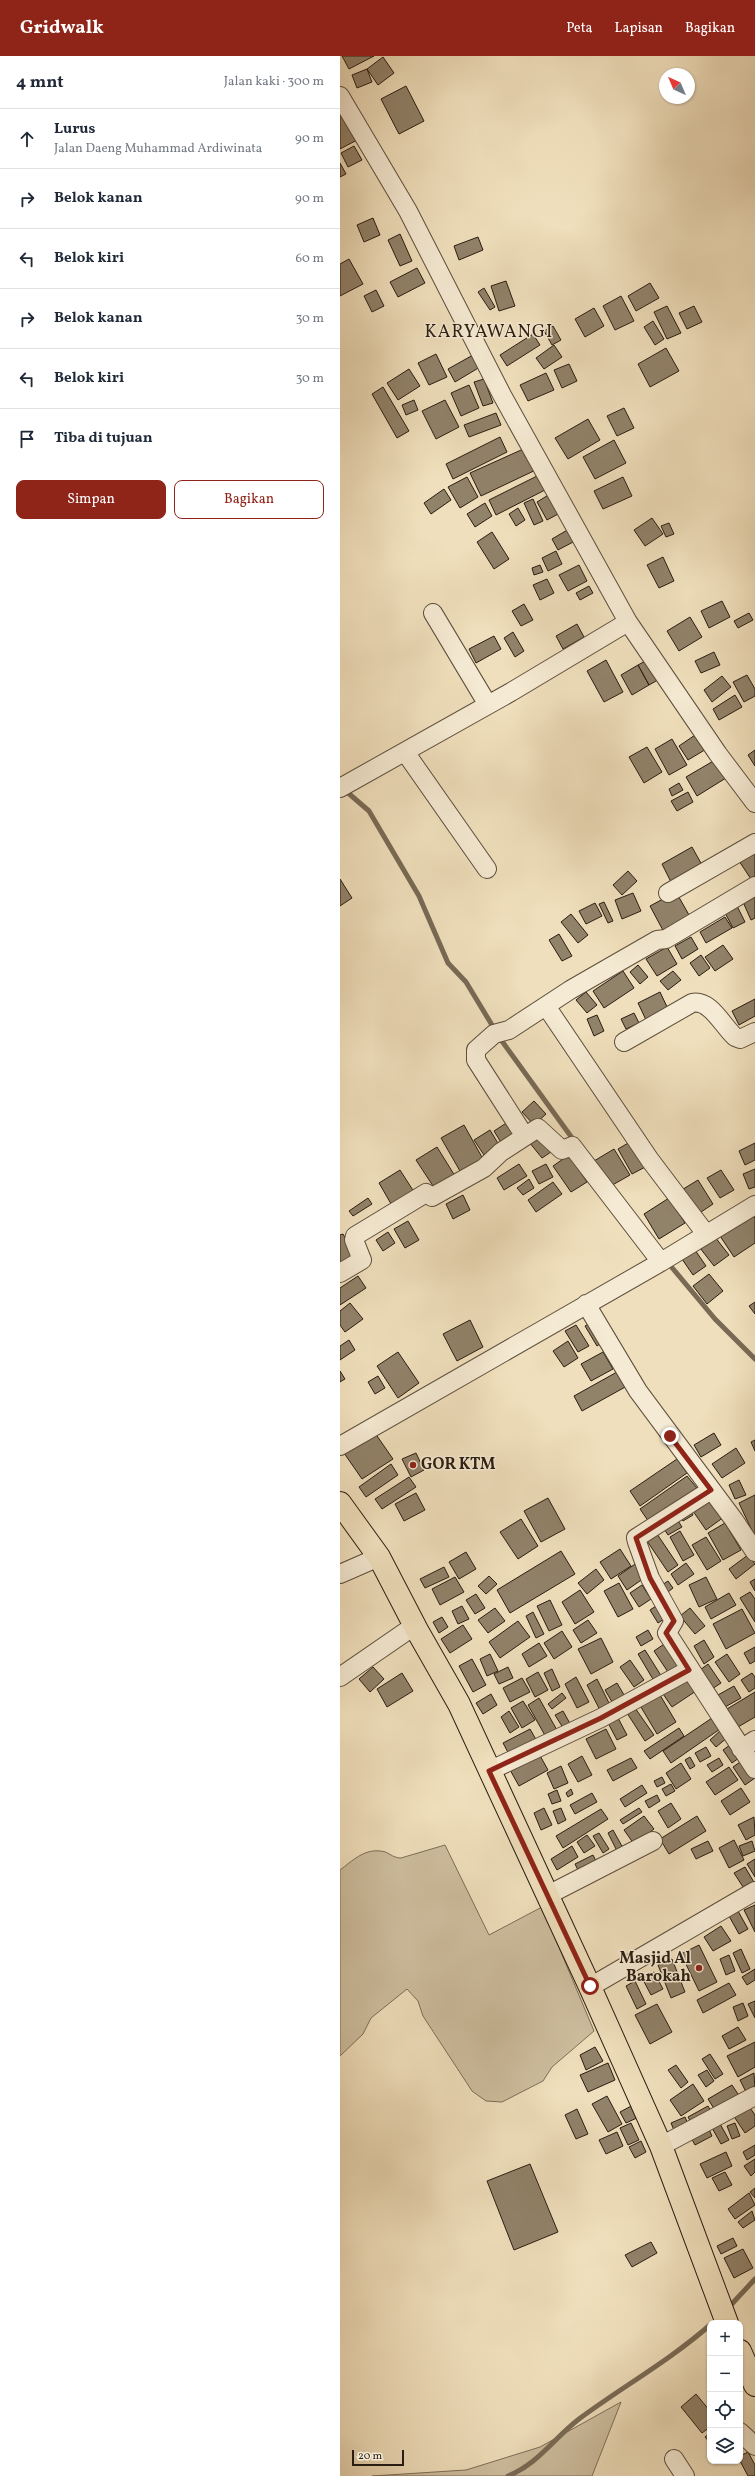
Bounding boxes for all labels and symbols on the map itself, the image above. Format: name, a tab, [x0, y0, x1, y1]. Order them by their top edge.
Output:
north arrow	[659, 68, 695, 104]
district label: KARYAWANGI	[425, 320, 553, 345]
route end	[661, 1427, 679, 1445]
place label: GOR KTM	[421, 1454, 496, 1476]
marker: GOR KTM	[408, 1460, 418, 1470]
place label: Masjid Al Barokah	[619, 1948, 692, 1988]
marker: Masjid Al Barokah	[694, 1963, 704, 1973]
route start	[581, 1977, 599, 1995]
scale bar	[352, 2448, 404, 2467]

